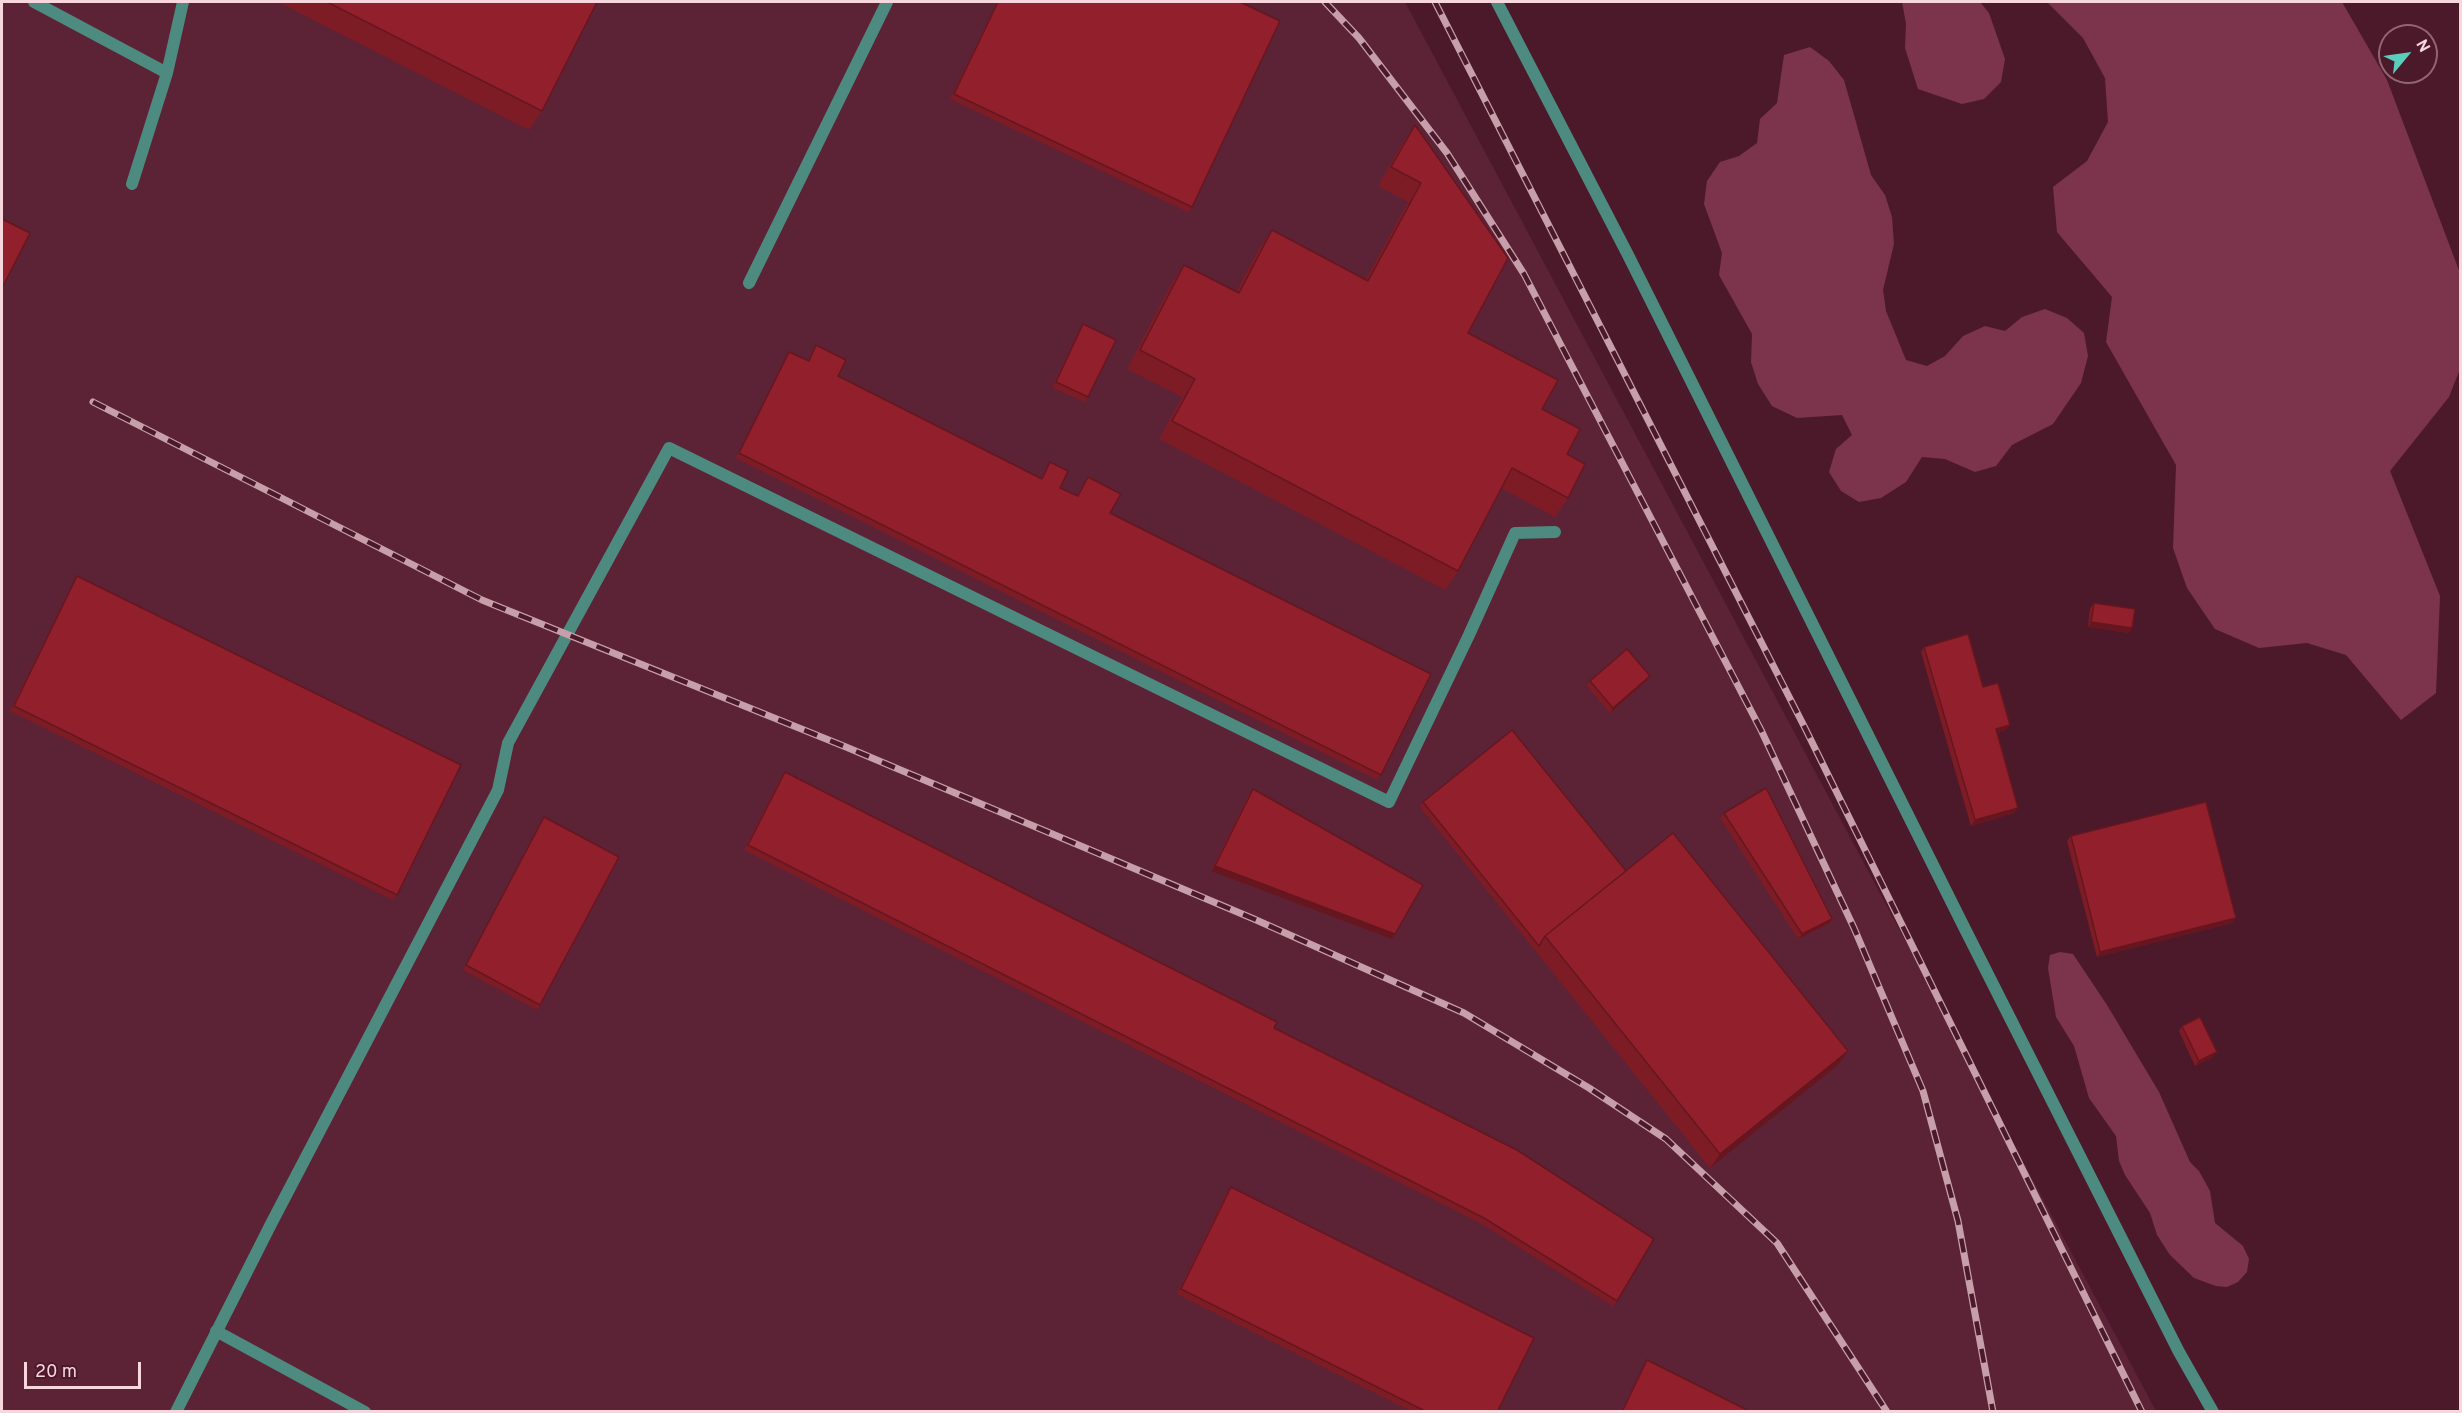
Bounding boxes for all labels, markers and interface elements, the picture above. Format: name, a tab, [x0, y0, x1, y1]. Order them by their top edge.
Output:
north arrow	[2378, 24, 2438, 84]
text: N	[2410, 36, 2434, 56]
scale bar	[27, 1350, 144, 1388]
text: 20 m	[35, 1361, 77, 1384]

